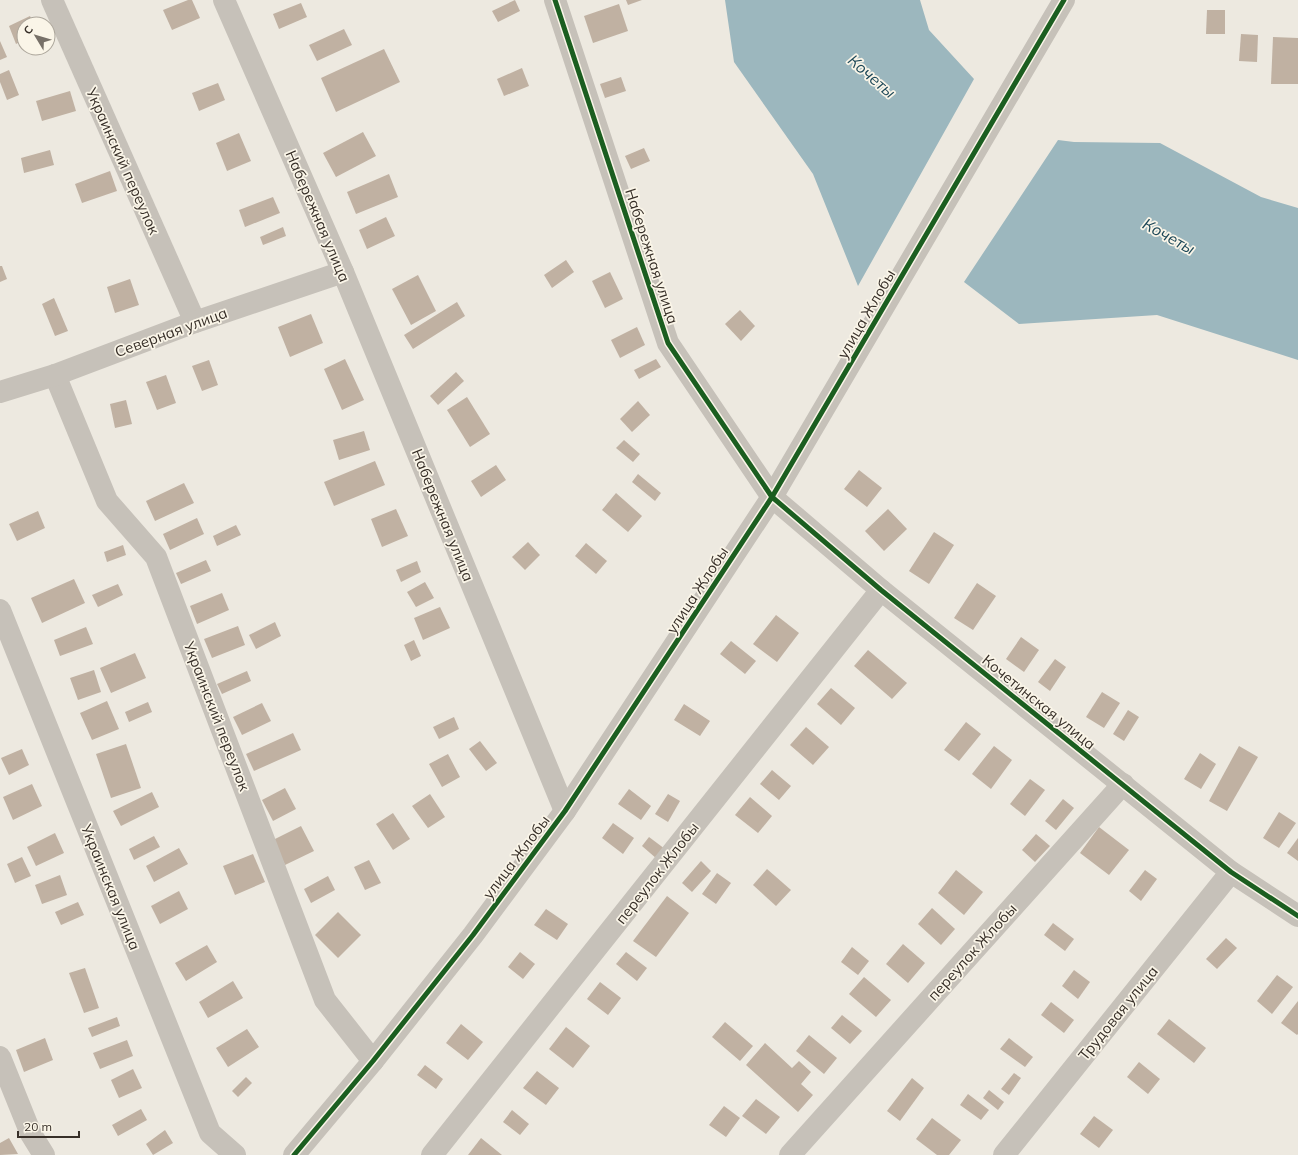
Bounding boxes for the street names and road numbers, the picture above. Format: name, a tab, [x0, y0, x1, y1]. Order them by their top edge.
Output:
street label: Украинский переулок	[82, 84, 164, 238]
street label: Набережная улица	[282, 147, 354, 285]
street label: Набережная улица	[621, 186, 683, 326]
street label: улица Жлобы	[833, 266, 899, 362]
street label: Северная улица	[112, 303, 230, 361]
street label: Набережная улица	[408, 446, 478, 584]
street label: улица Жлобы	[662, 543, 732, 637]
street label: Украинский переулок	[179, 638, 255, 794]
street label: Кочетинская улица	[978, 650, 1100, 754]
street label: улица Жлобы	[478, 811, 554, 903]
street label: переулок Жлобы	[611, 818, 703, 928]
street label: Украинская улица	[77, 820, 145, 953]
street label: переулок Жлобы	[923, 900, 1021, 1004]
street label: Трудовая улица	[1074, 962, 1162, 1064]

